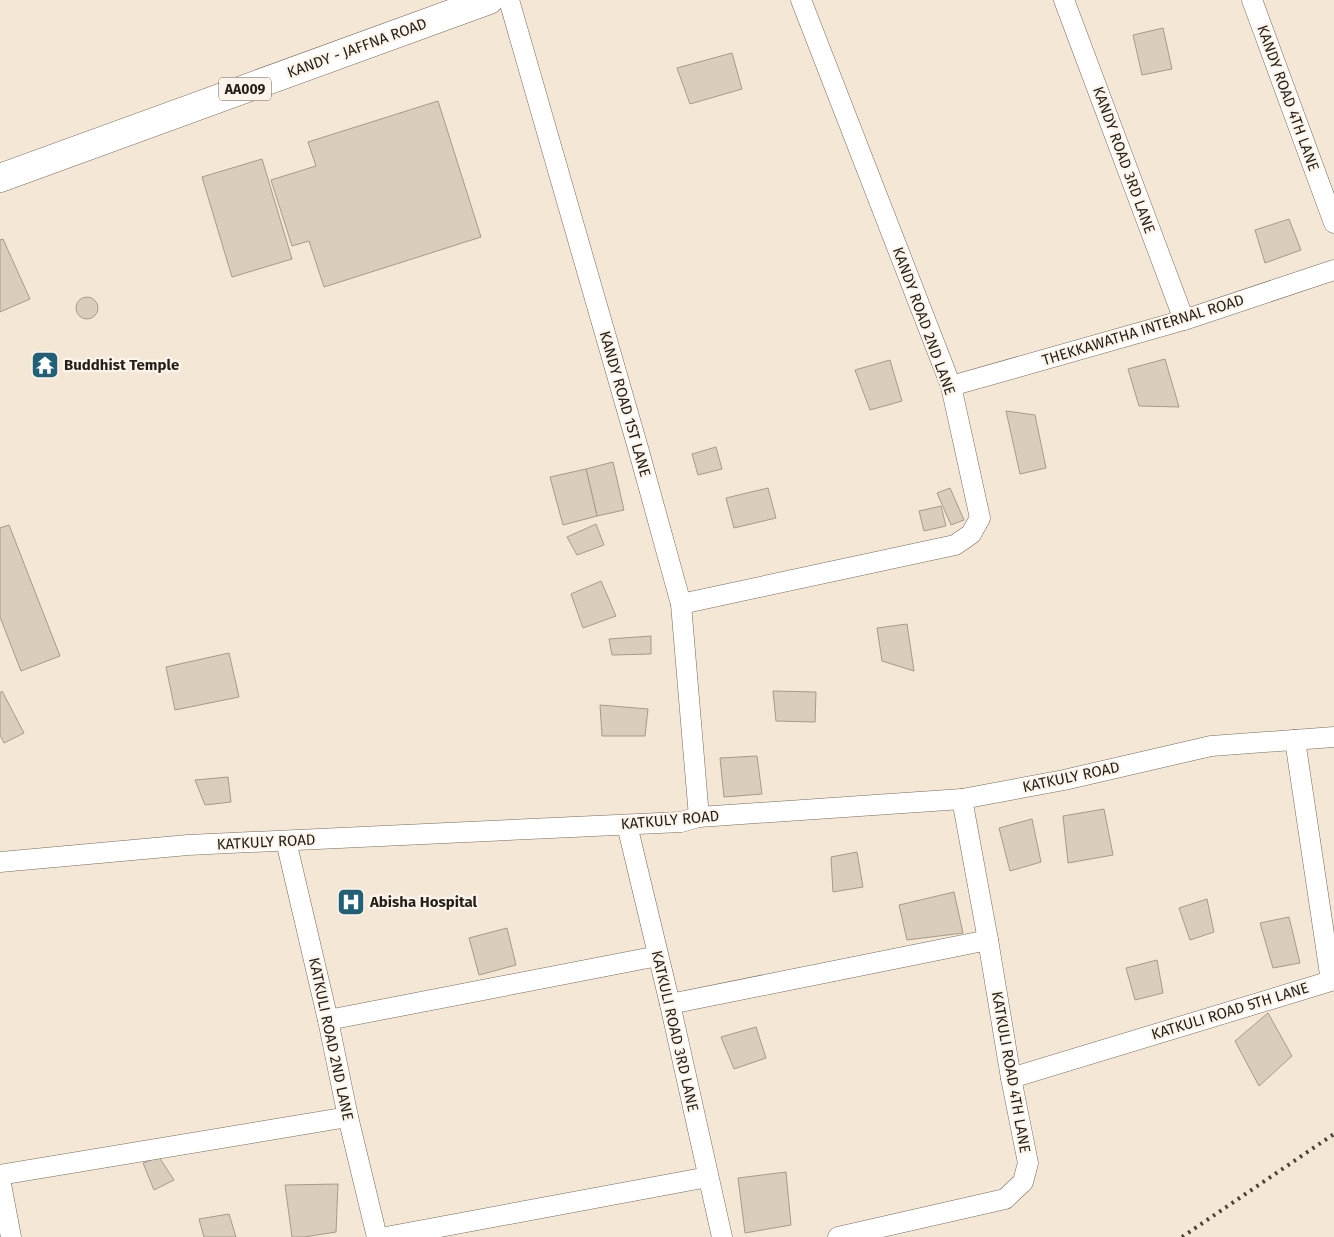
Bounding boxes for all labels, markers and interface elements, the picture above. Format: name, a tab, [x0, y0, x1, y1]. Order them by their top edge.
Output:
street label: KANDY - JAFFNA ROAD	[285, 14, 429, 82]
street label: KANDY ROAD 4TH LANE	[1253, 23, 1323, 173]
road number: AA009	[219, 78, 271, 100]
street label: KANDY ROAD 3RD LANE	[1089, 84, 1159, 236]
street label: KANDY ROAD 2ND LANE	[889, 245, 959, 397]
street label: THEKKAWATHA INTERNAL ROAD	[1040, 291, 1246, 369]
street label: KANDY ROAD 1ST LANE	[596, 329, 654, 479]
temple icon: Buddhist Temple	[30, 350, 60, 380]
place label: Buddhist Temple	[64, 356, 179, 374]
street label: KATKULY ROAD	[1021, 758, 1121, 796]
street label: KATKULY ROAD	[620, 807, 720, 833]
street label: KATKULY ROAD	[216, 830, 316, 854]
hospital icon: Abisha Hospital	[336, 887, 366, 917]
place label: Abisha Hospital	[369, 893, 478, 911]
street label: KATKULI ROAD 3RD LANE	[648, 949, 702, 1113]
street label: KATKULI ROAD 2ND LANE	[305, 956, 357, 1122]
street label: KATKULI ROAD 5TH LANE	[1149, 978, 1311, 1044]
street label: KATKULI ROAD 4TH LANE	[988, 990, 1034, 1154]

